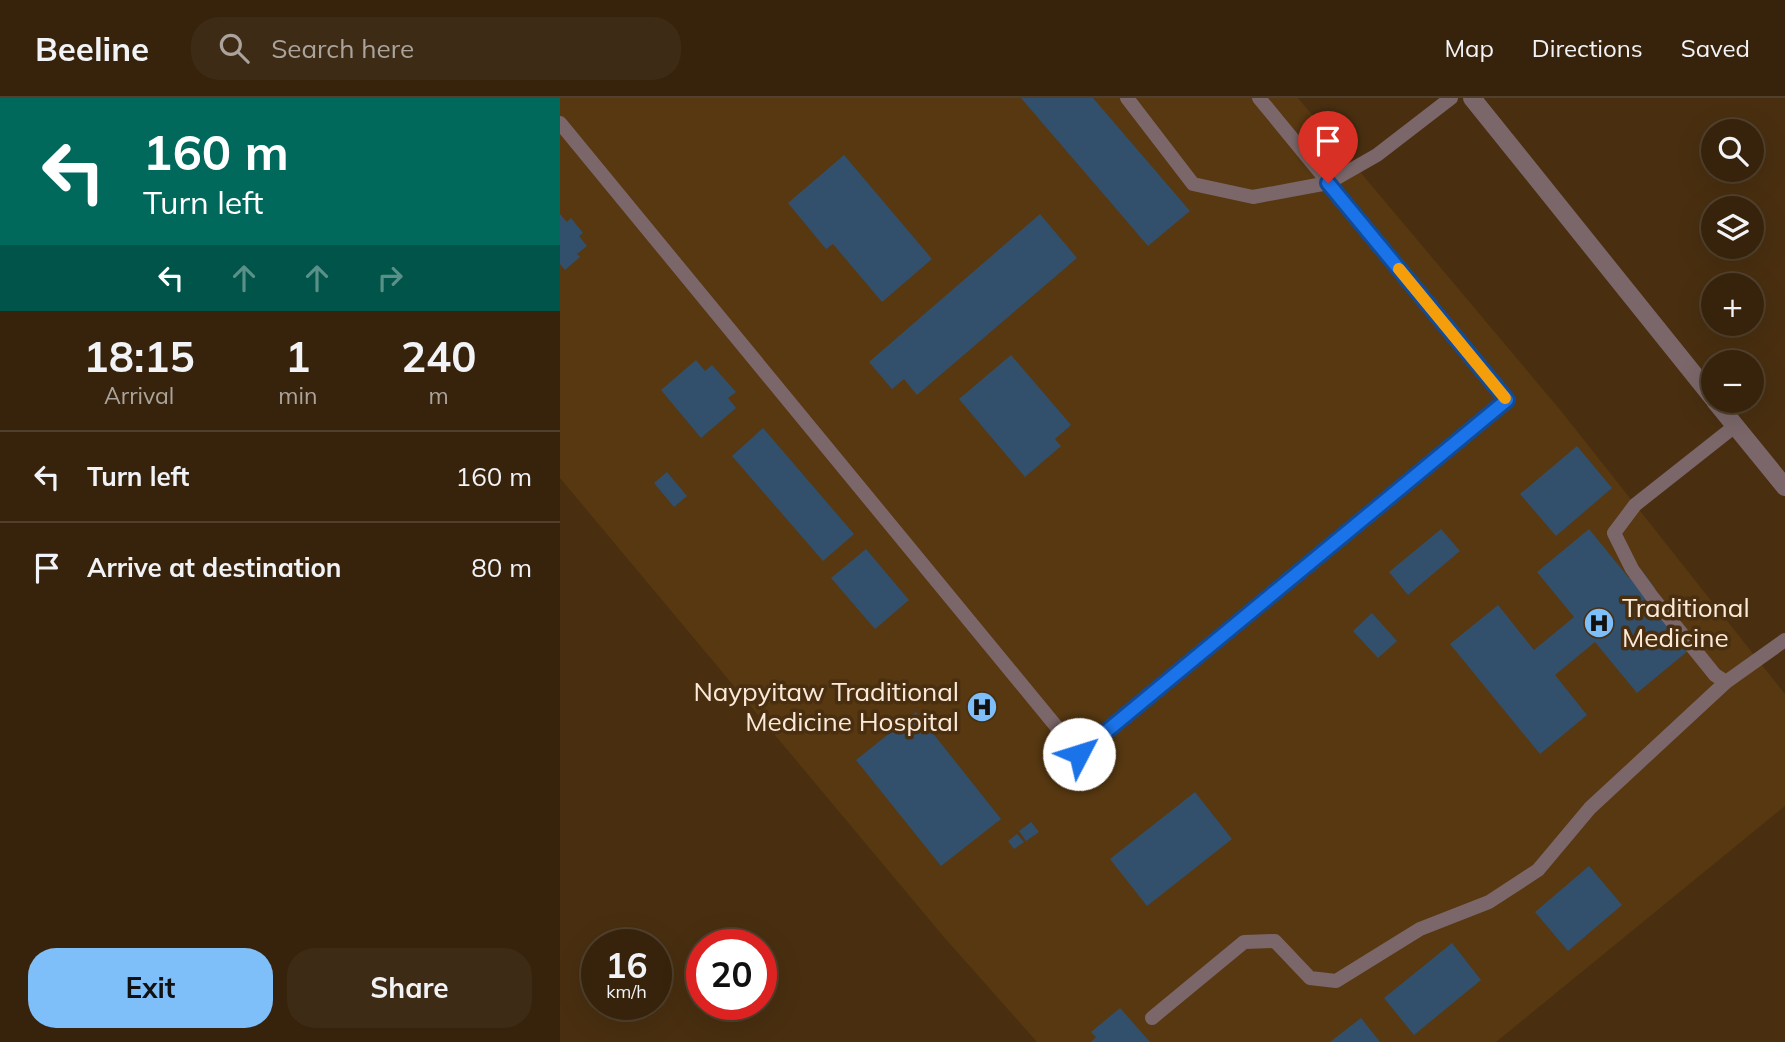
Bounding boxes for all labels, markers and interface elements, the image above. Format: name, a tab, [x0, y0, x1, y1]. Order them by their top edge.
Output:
search box	[191, 17, 681, 80]
text: Beeline	[35, 28, 149, 69]
icon: search	[215, 29, 253, 67]
text: Search here	[271, 32, 414, 65]
text: Map	[1444, 33, 1494, 63]
text: Directions	[1532, 33, 1643, 63]
text: Saved	[1681, 33, 1750, 63]
pin	[1298, 111, 1358, 183]
map controls	[1701, 119, 1764, 413]
button: search	[1701, 119, 1764, 182]
text: 160 m	[143, 121, 289, 182]
icon: arrive	[1309, 122, 1347, 160]
icon: left	[28, 126, 119, 217]
text: Turn left	[143, 182, 263, 222]
button: layers	[1701, 196, 1764, 259]
icon: left	[152, 259, 190, 297]
icon: ahead	[225, 259, 263, 297]
icon: ahead	[298, 259, 336, 297]
icon: right	[371, 259, 409, 297]
button: +	[1701, 273, 1764, 336]
text: 18:15	[84, 330, 195, 383]
text: 1	[285, 330, 310, 383]
text: 240	[401, 330, 476, 383]
button: −	[1701, 350, 1764, 413]
text: Arrival	[104, 381, 174, 410]
text: min	[278, 381, 317, 410]
text: m	[429, 381, 449, 410]
icon: left	[28, 458, 66, 496]
text: Turn left	[87, 460, 189, 493]
text: 160 m	[456, 460, 532, 493]
icon: arrive	[28, 549, 66, 587]
text: Arrive at destination	[87, 551, 342, 584]
text: 80 m	[471, 551, 532, 584]
place label: Traditional Medicine	[1622, 591, 1750, 654]
hospital icon: Traditional Medicine	[1582, 606, 1616, 640]
place label: Naypyitaw Traditional Medicine Hospital	[693, 675, 959, 738]
hospital icon: Naypyitaw Traditional Medicine Hospital	[965, 690, 999, 724]
position arrow	[1042, 717, 1116, 791]
speed limit sign: 20	[686, 929, 777, 1020]
text: 16	[605, 943, 648, 987]
button: Exit	[28, 948, 273, 1028]
button: Share	[287, 948, 532, 1028]
text: km/h	[606, 980, 647, 1003]

